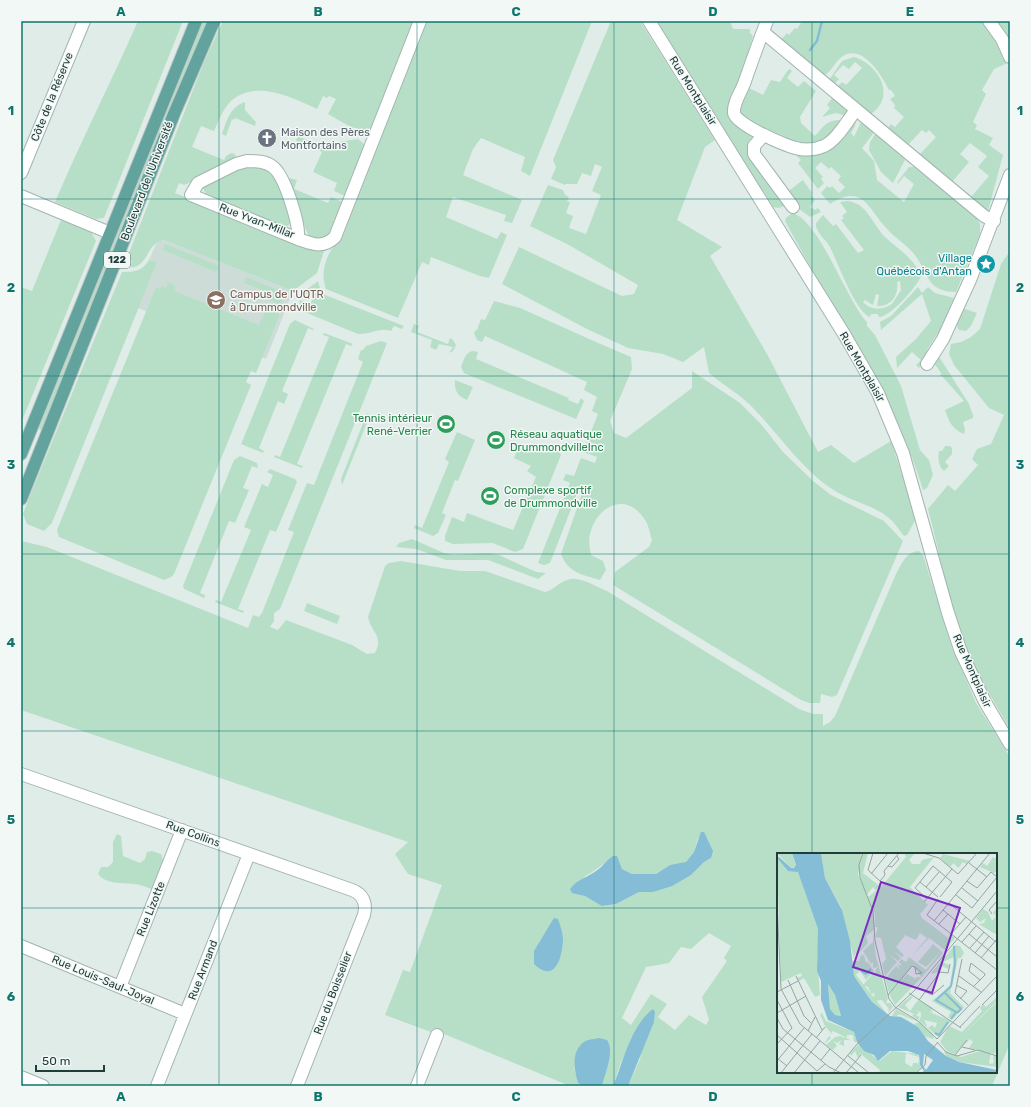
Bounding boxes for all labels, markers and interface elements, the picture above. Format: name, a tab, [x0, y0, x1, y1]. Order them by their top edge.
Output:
text: A	[116, 4, 126, 19]
text: B	[313, 4, 323, 19]
text: C	[511, 4, 521, 19]
text: D	[708, 4, 718, 19]
text: E	[906, 4, 914, 19]
street label: Côte de la Réserve	[28, 51, 76, 143]
street label: Rue Montplaisir	[667, 54, 720, 129]
text: 1	[8, 103, 14, 118]
text: 1	[1017, 103, 1023, 118]
street label: Boulevard de l'Université	[118, 120, 176, 242]
place label: Maison des Pères Montfortains	[281, 126, 370, 152]
church icon: Maison des Pères Montfortains	[256, 127, 278, 149]
street label: Rue Yvan-Millar	[217, 201, 297, 242]
road number: 122	[104, 252, 130, 268]
place label: Village Québécois d'Antan	[877, 252, 972, 278]
place icon: Village Québécois d'Antan	[975, 253, 997, 275]
text: 2	[7, 280, 15, 295]
text: 2	[1016, 280, 1024, 295]
place label: Campus de l'UQTR à Drummondville	[230, 288, 324, 314]
school or university icon: Campus de l'UQTR à Drummondville	[205, 289, 227, 311]
street label: Rue Montplaisir	[837, 330, 888, 405]
place label: Tennis intérieur René-Verrier	[353, 412, 433, 438]
sports icon: Tennis intérieur René-Verrier	[435, 413, 457, 435]
place label: Réseau aquatique DrummondvilleInc	[510, 428, 603, 454]
sports icon: Réseau aquatique DrummondvilleInc	[485, 429, 507, 451]
text: 3	[7, 457, 16, 472]
text: 3	[1016, 457, 1025, 472]
place label: Complexe sportif de Drummondville	[504, 484, 597, 510]
sports icon: Complexe sportif de Drummondville	[479, 485, 501, 507]
street label: Rue Montplaisir	[950, 632, 994, 710]
text: 4	[7, 635, 16, 650]
text: 4	[1016, 635, 1025, 650]
text: 5	[7, 812, 15, 827]
text: 5	[1016, 812, 1024, 827]
street label: Rue Collins	[164, 818, 222, 850]
inset map	[777, 853, 997, 1073]
street label: Rue Lizotte	[134, 880, 168, 938]
street label: Rue Armand	[186, 938, 220, 1002]
street label: Rue du Boisselier	[311, 949, 355, 1036]
street label: Rue Louis-Saul-Joyal	[50, 953, 156, 1007]
text: 6	[7, 989, 16, 1004]
text: 6	[1016, 989, 1025, 1004]
scale bar	[36, 1047, 104, 1073]
text: 50 m	[42, 1054, 70, 1068]
text: A	[116, 1089, 126, 1104]
text: B	[313, 1089, 323, 1104]
text: C	[511, 1089, 521, 1104]
text: D	[708, 1089, 718, 1104]
text: E	[906, 1089, 914, 1104]

